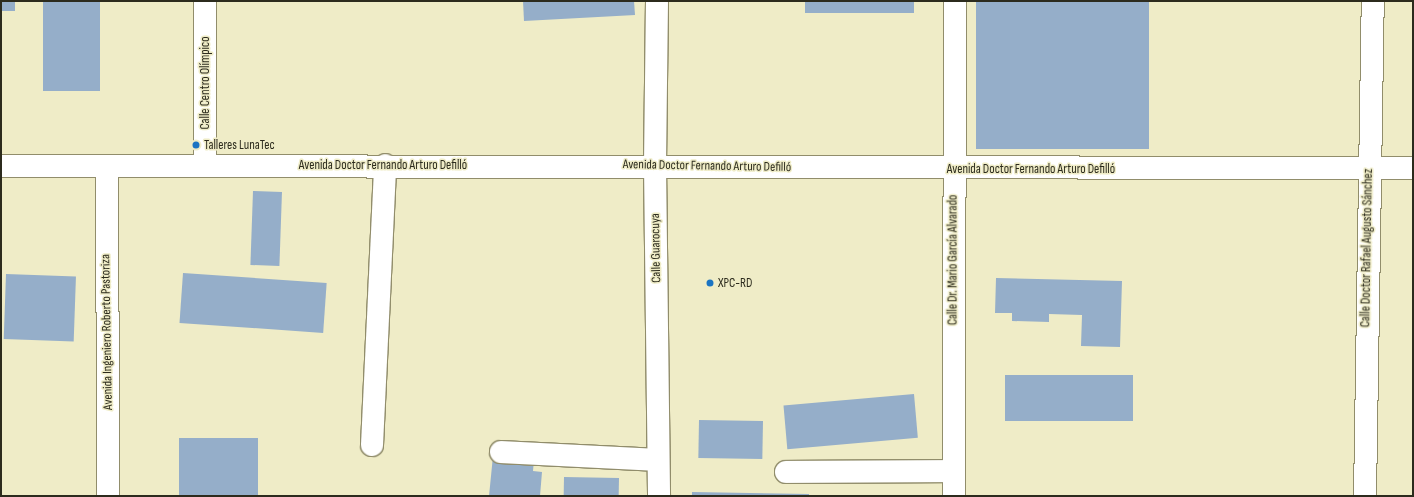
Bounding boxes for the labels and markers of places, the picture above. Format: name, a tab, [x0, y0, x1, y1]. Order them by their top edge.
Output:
place label: Talleres LunaTec	[204, 137, 275, 153]
marker: Talleres LunaTec	[191, 140, 201, 150]
place label: XPC-RD	[718, 275, 752, 291]
marker: XPC-RD	[705, 278, 715, 288]

